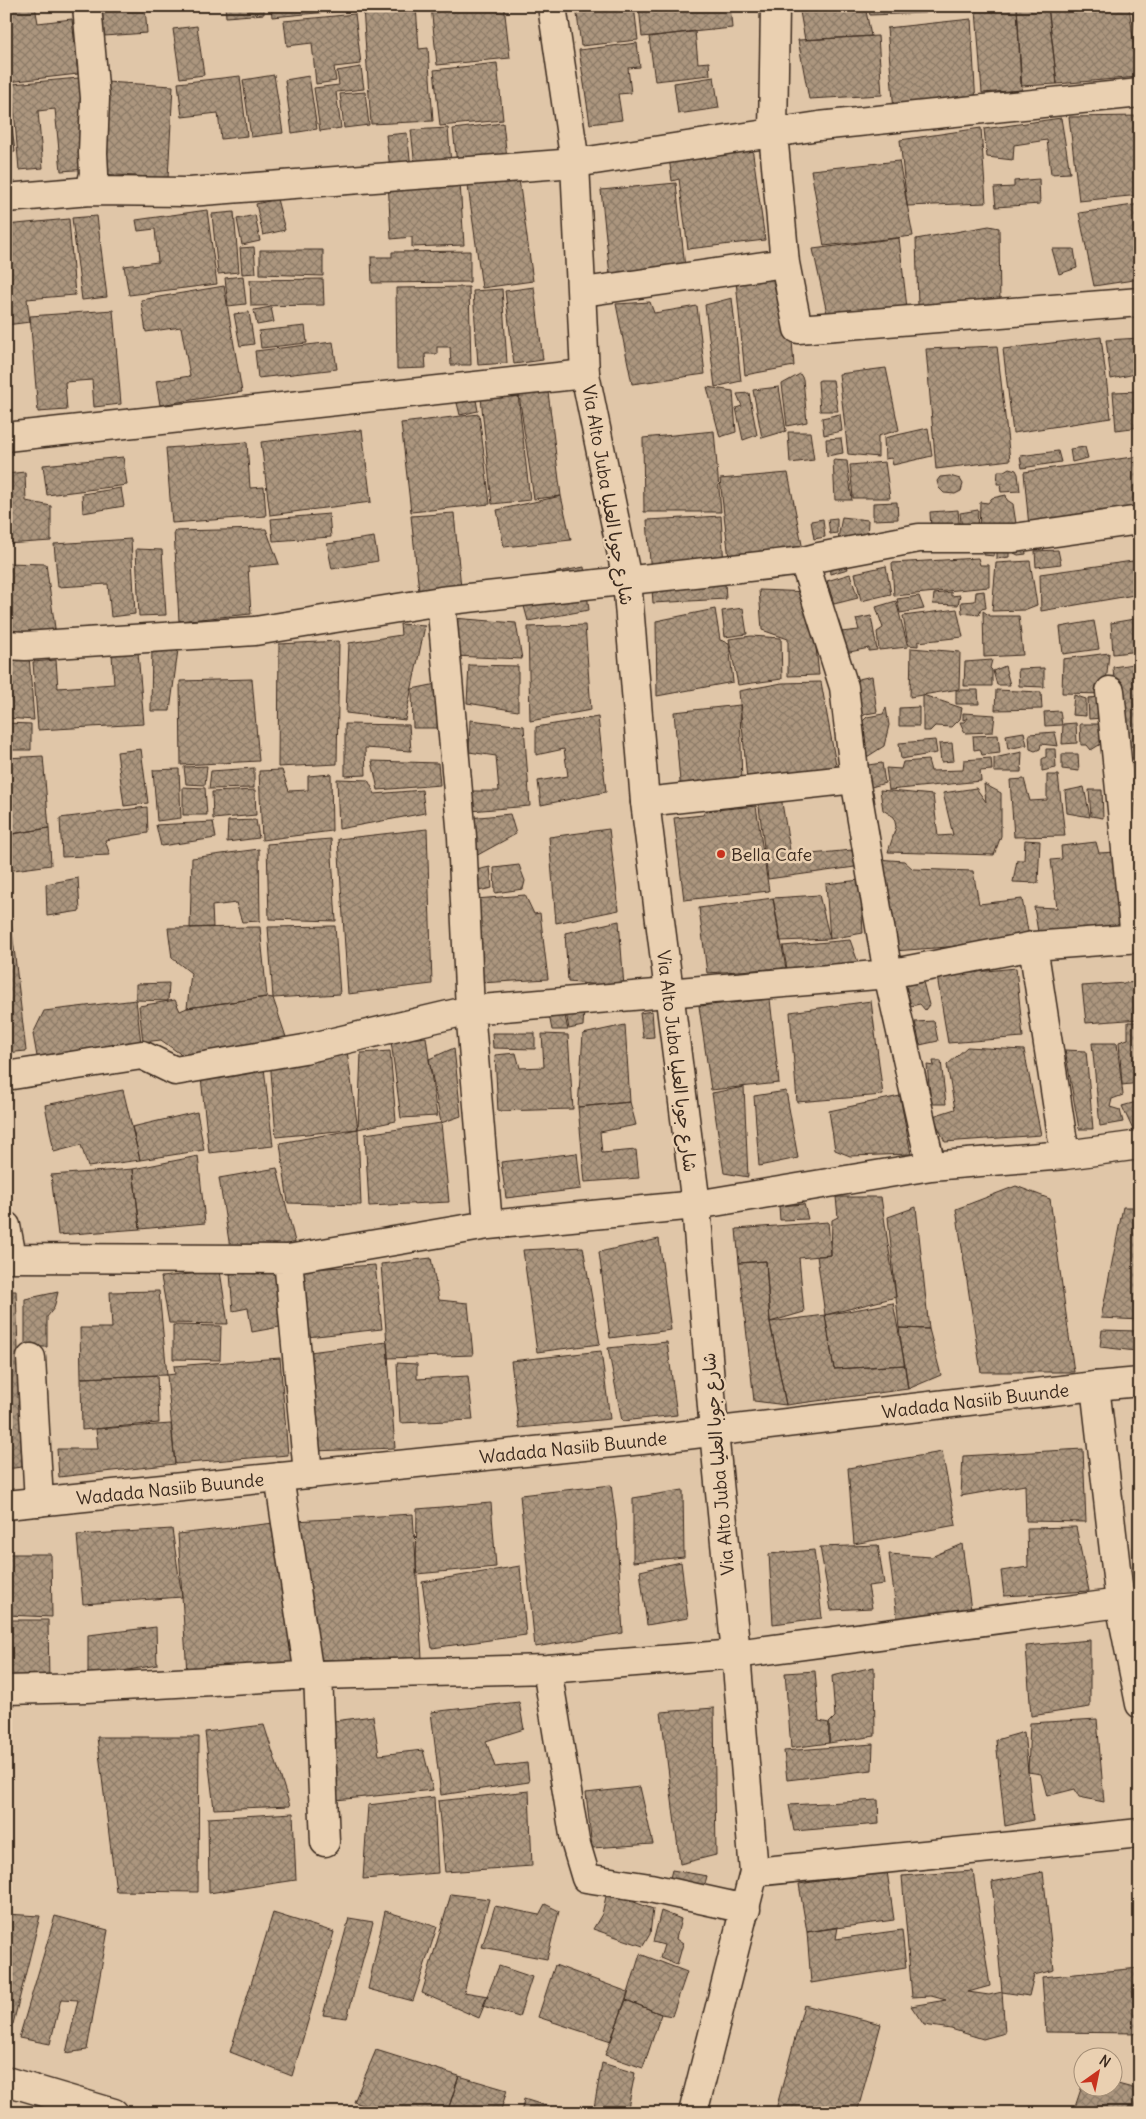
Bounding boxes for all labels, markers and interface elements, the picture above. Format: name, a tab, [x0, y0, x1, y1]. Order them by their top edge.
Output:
street label: Via Alto Juba شارع جوبا العليا	[576, 383, 639, 607]
place label: Bella Cafe	[731, 843, 812, 866]
marker: Bella Cafe	[715, 848, 727, 860]
street label: Via Alto Juba شارع جوبا العليا	[651, 949, 702, 1173]
street label: Via Alto Juba شارع جوبا العليا	[697, 1352, 740, 1576]
street label: Wadada Nasiib Buunde	[880, 1378, 1070, 1423]
street label: Wadada Nasiib Buunde	[478, 1426, 668, 1468]
street label: Wadada Nasiib Buunde	[75, 1467, 265, 1509]
north arrow	[1074, 2046, 1124, 2096]
text: N	[1096, 2051, 1114, 2071]

